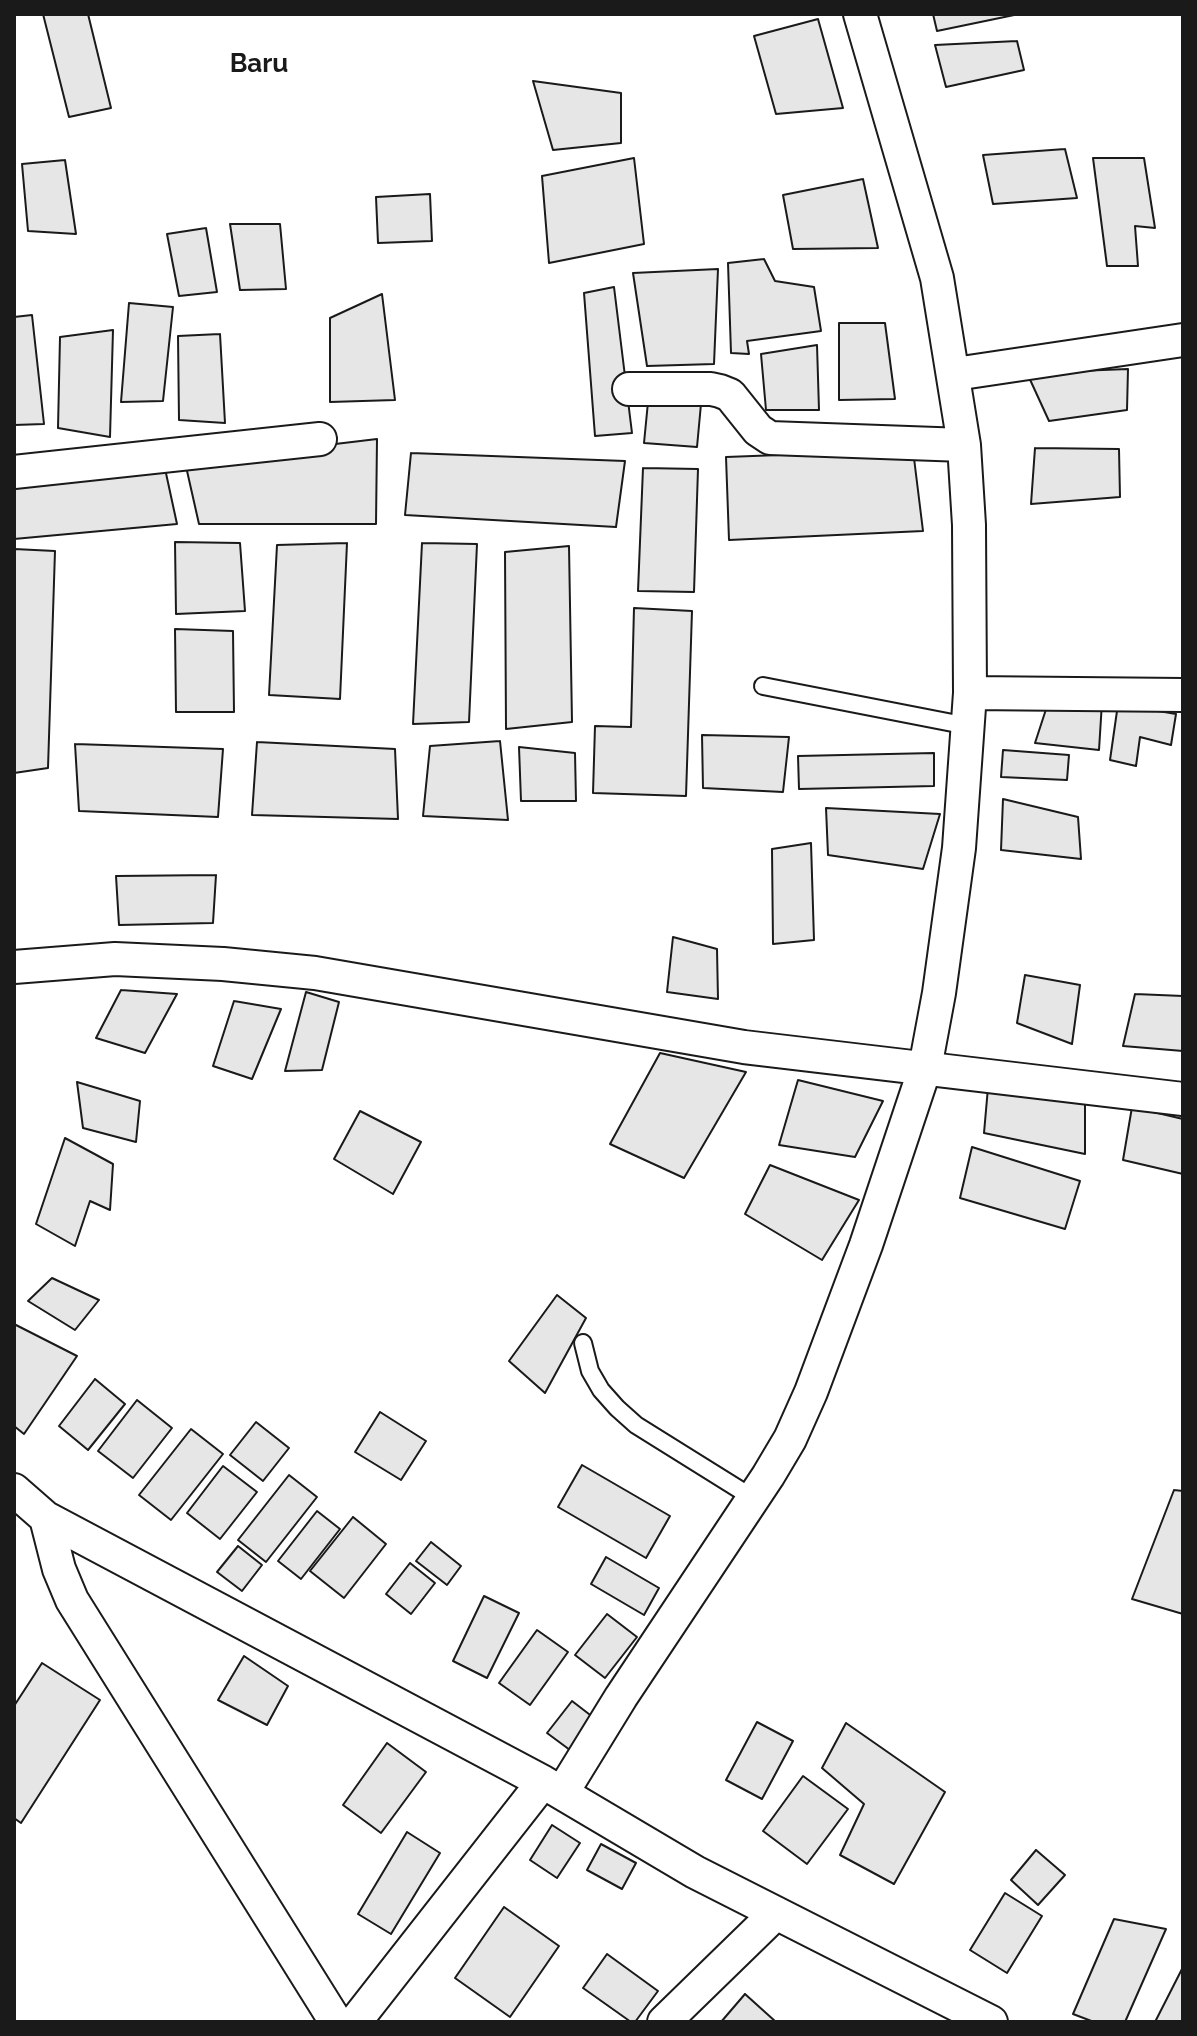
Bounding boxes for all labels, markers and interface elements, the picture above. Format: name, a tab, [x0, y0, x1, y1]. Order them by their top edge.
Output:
district label: Baru	[230, 48, 288, 80]

